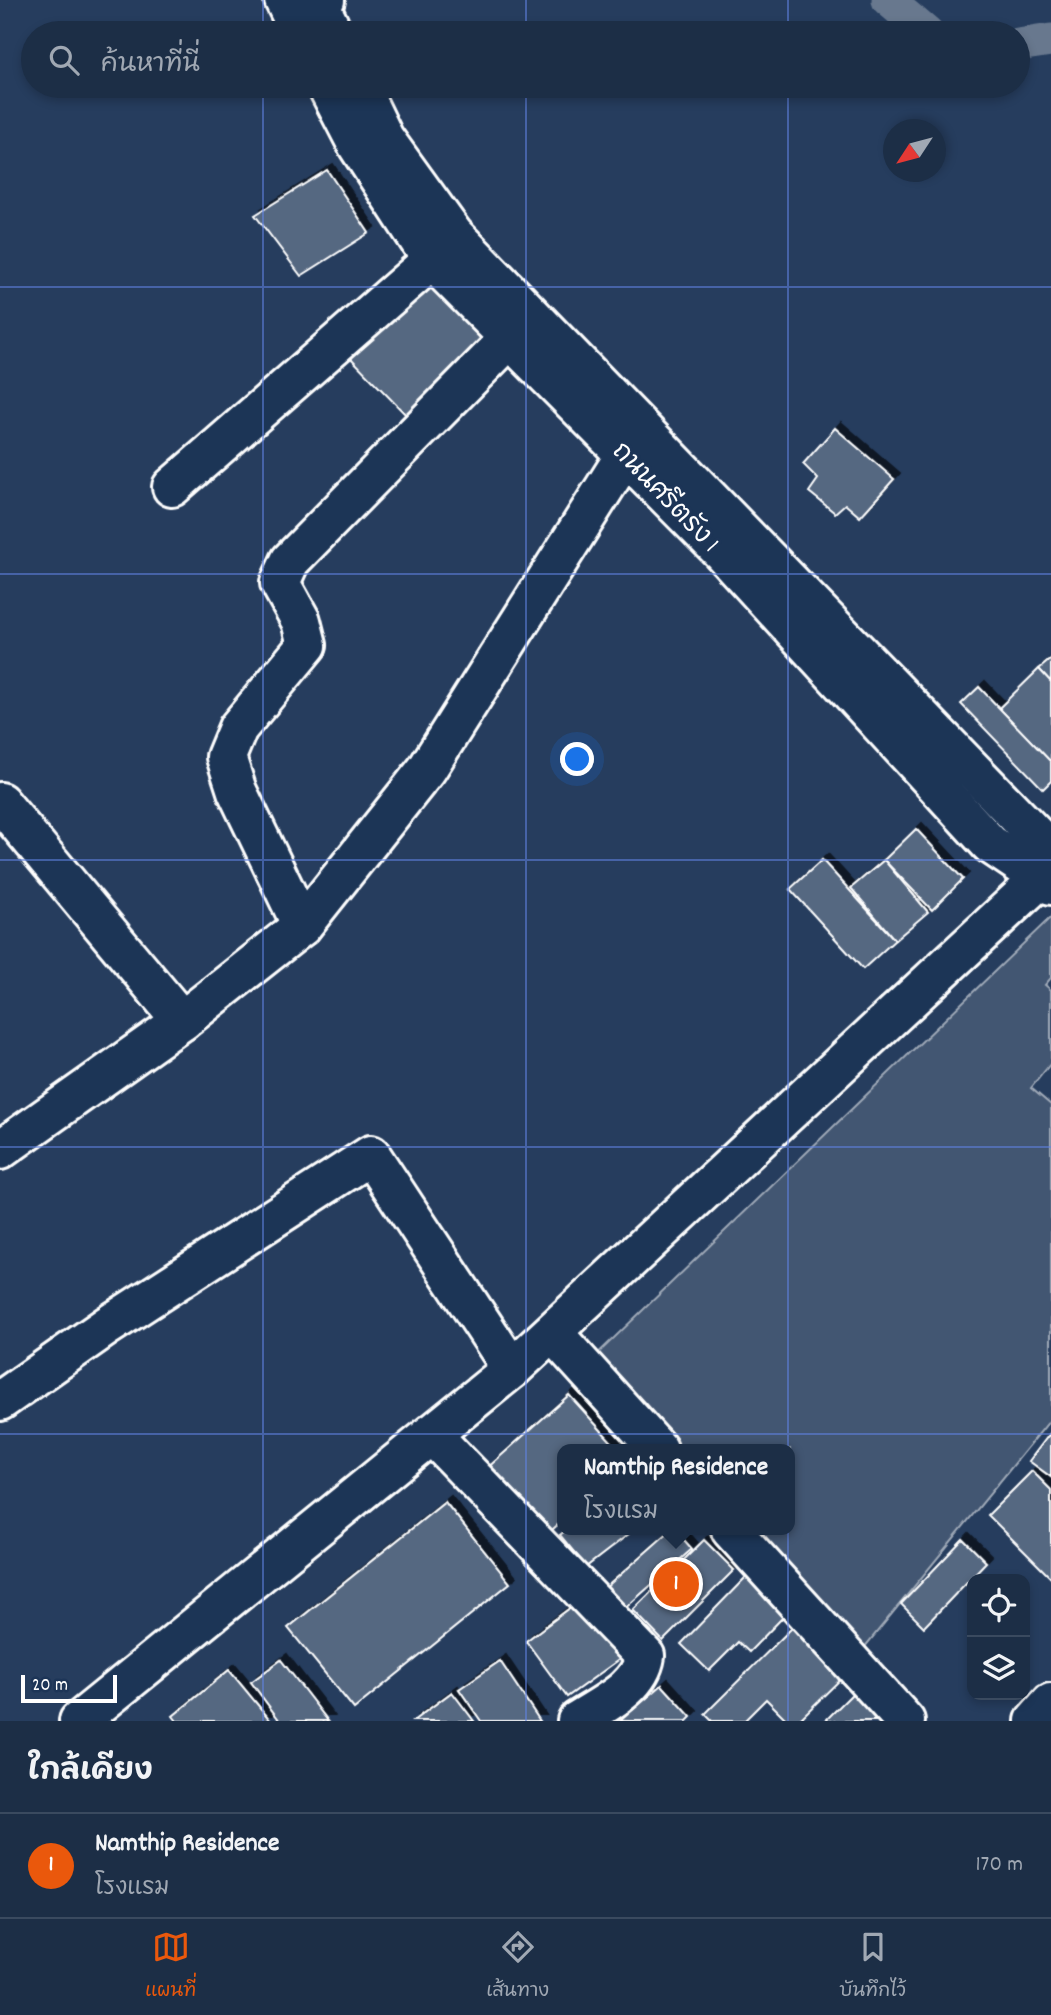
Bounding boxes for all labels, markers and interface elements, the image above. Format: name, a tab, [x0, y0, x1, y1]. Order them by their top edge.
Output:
search box	[21, 21, 1030, 98]
icon: search	[45, 41, 83, 79]
text: ค้นหาที่นี่	[101, 47, 200, 84]
north arrow	[883, 119, 946, 182]
street label: ถนนศรีตรัง 1	[602, 435, 727, 562]
your location	[560, 742, 594, 776]
popup	[557, 1444, 795, 1535]
text: Namthip Residence	[584, 1450, 768, 1487]
text: โรงแรม	[584, 1497, 658, 1530]
pin: 1	[653, 1558, 699, 1610]
map controls	[967, 1574, 1030, 1700]
button: locate	[967, 1574, 1030, 1637]
button: layers	[967, 1637, 1030, 1700]
scale bar	[21, 1672, 117, 1704]
text: 20 m	[32, 1673, 68, 1700]
text: ใกล้เคียง	[28, 1752, 153, 1795]
text: Namthip Residence	[95, 1826, 279, 1863]
text: 1	[48, 1849, 54, 1882]
text: 170 m	[976, 1849, 1023, 1882]
text: โรงแรม	[95, 1873, 169, 1906]
tab: แผนที่	[145, 1928, 196, 2006]
tab: เส้นทาง	[486, 1928, 549, 2006]
tab: บันทึกไว้	[839, 1928, 906, 2006]

